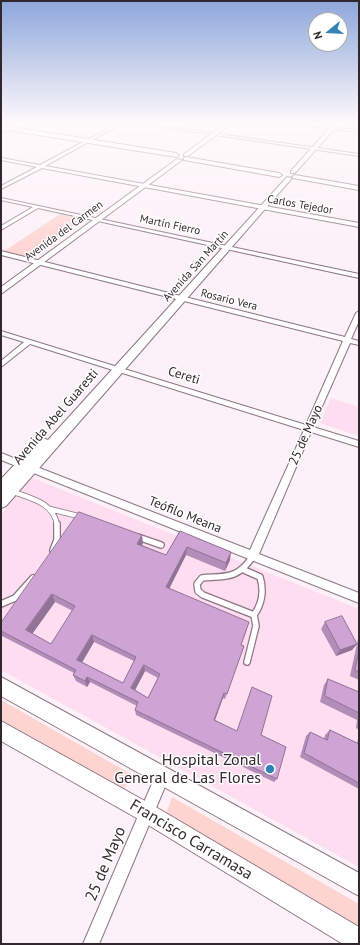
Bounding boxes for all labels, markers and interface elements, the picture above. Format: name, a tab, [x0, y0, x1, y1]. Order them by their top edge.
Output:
north arrow	[308, 12, 348, 52]
text: N	[310, 30, 325, 41]
street label: Carlos Tejedor	[266, 193, 334, 217]
street label: Avenida del Carmen	[22, 198, 106, 264]
street label: Martín Fierro	[139, 212, 201, 238]
street label: Avenida San Martín	[161, 228, 231, 304]
street label: Rosario Vera	[199, 287, 259, 313]
street label: Cereti	[166, 364, 202, 388]
street label: Avenida Abel Guaresti	[10, 366, 102, 468]
street label: 25 de Mayo	[286, 402, 326, 468]
street label: Teófilo Meana	[146, 493, 224, 537]
place label: Hospital Zonal General de Las Flores	[114, 750, 261, 788]
marker: Hospital Zonal General de Las Flores	[264, 763, 276, 775]
street label: Francisco Carramasa	[126, 796, 256, 884]
street label: 25 de Mayo	[82, 824, 130, 904]

